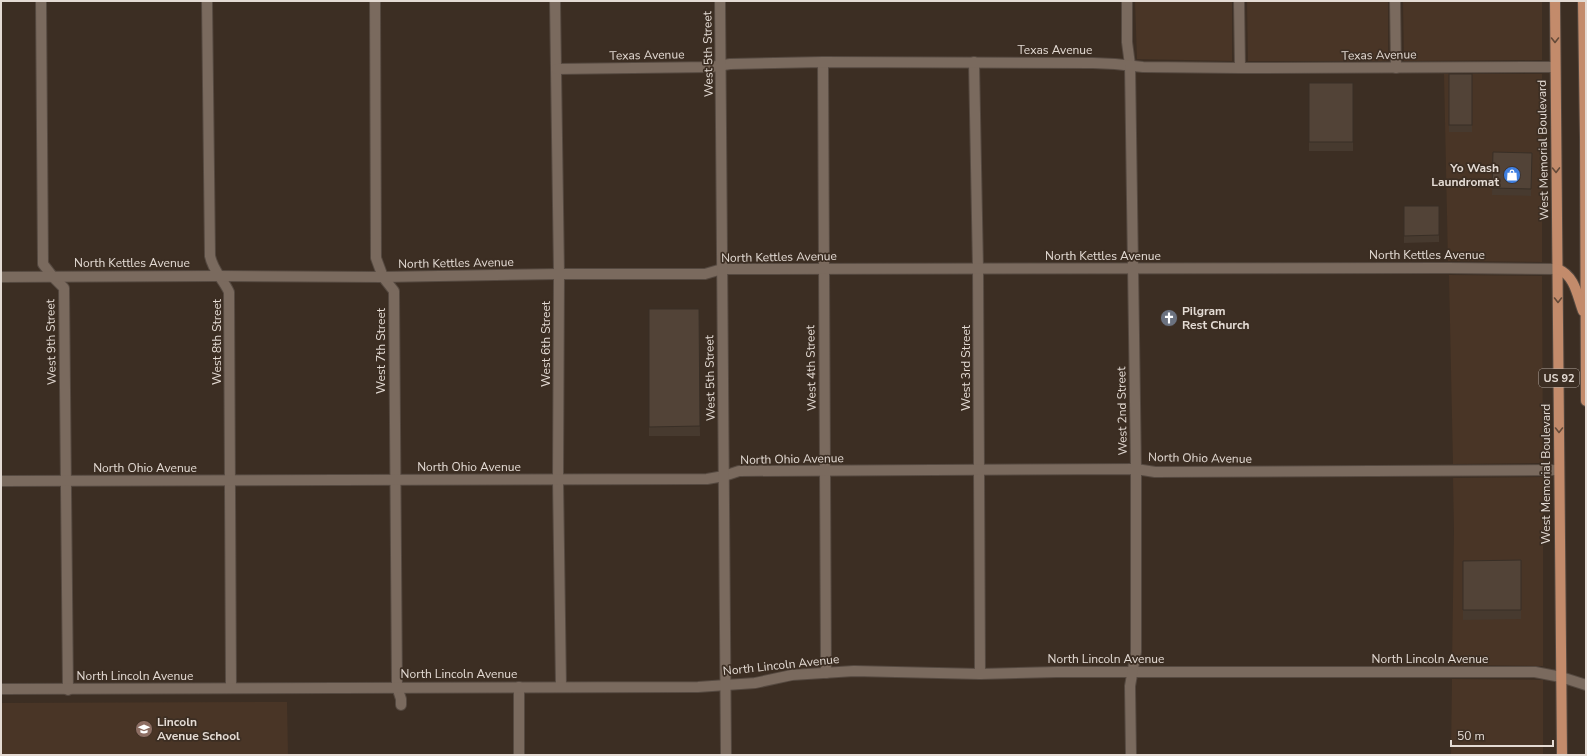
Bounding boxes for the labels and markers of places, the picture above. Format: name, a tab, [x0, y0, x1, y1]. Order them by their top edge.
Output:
place label: Yo Wash Laundromat	[1431, 160, 1499, 190]
shop icon: Yo Wash Laundromat	[1502, 165, 1522, 185]
place label: Pilgram Rest Church	[1182, 303, 1250, 333]
church icon: Pilgram Rest Church	[1159, 308, 1179, 328]
place label: Lincoln Avenue School	[157, 714, 240, 744]
school or university icon: Lincoln Avenue School	[134, 719, 154, 739]

